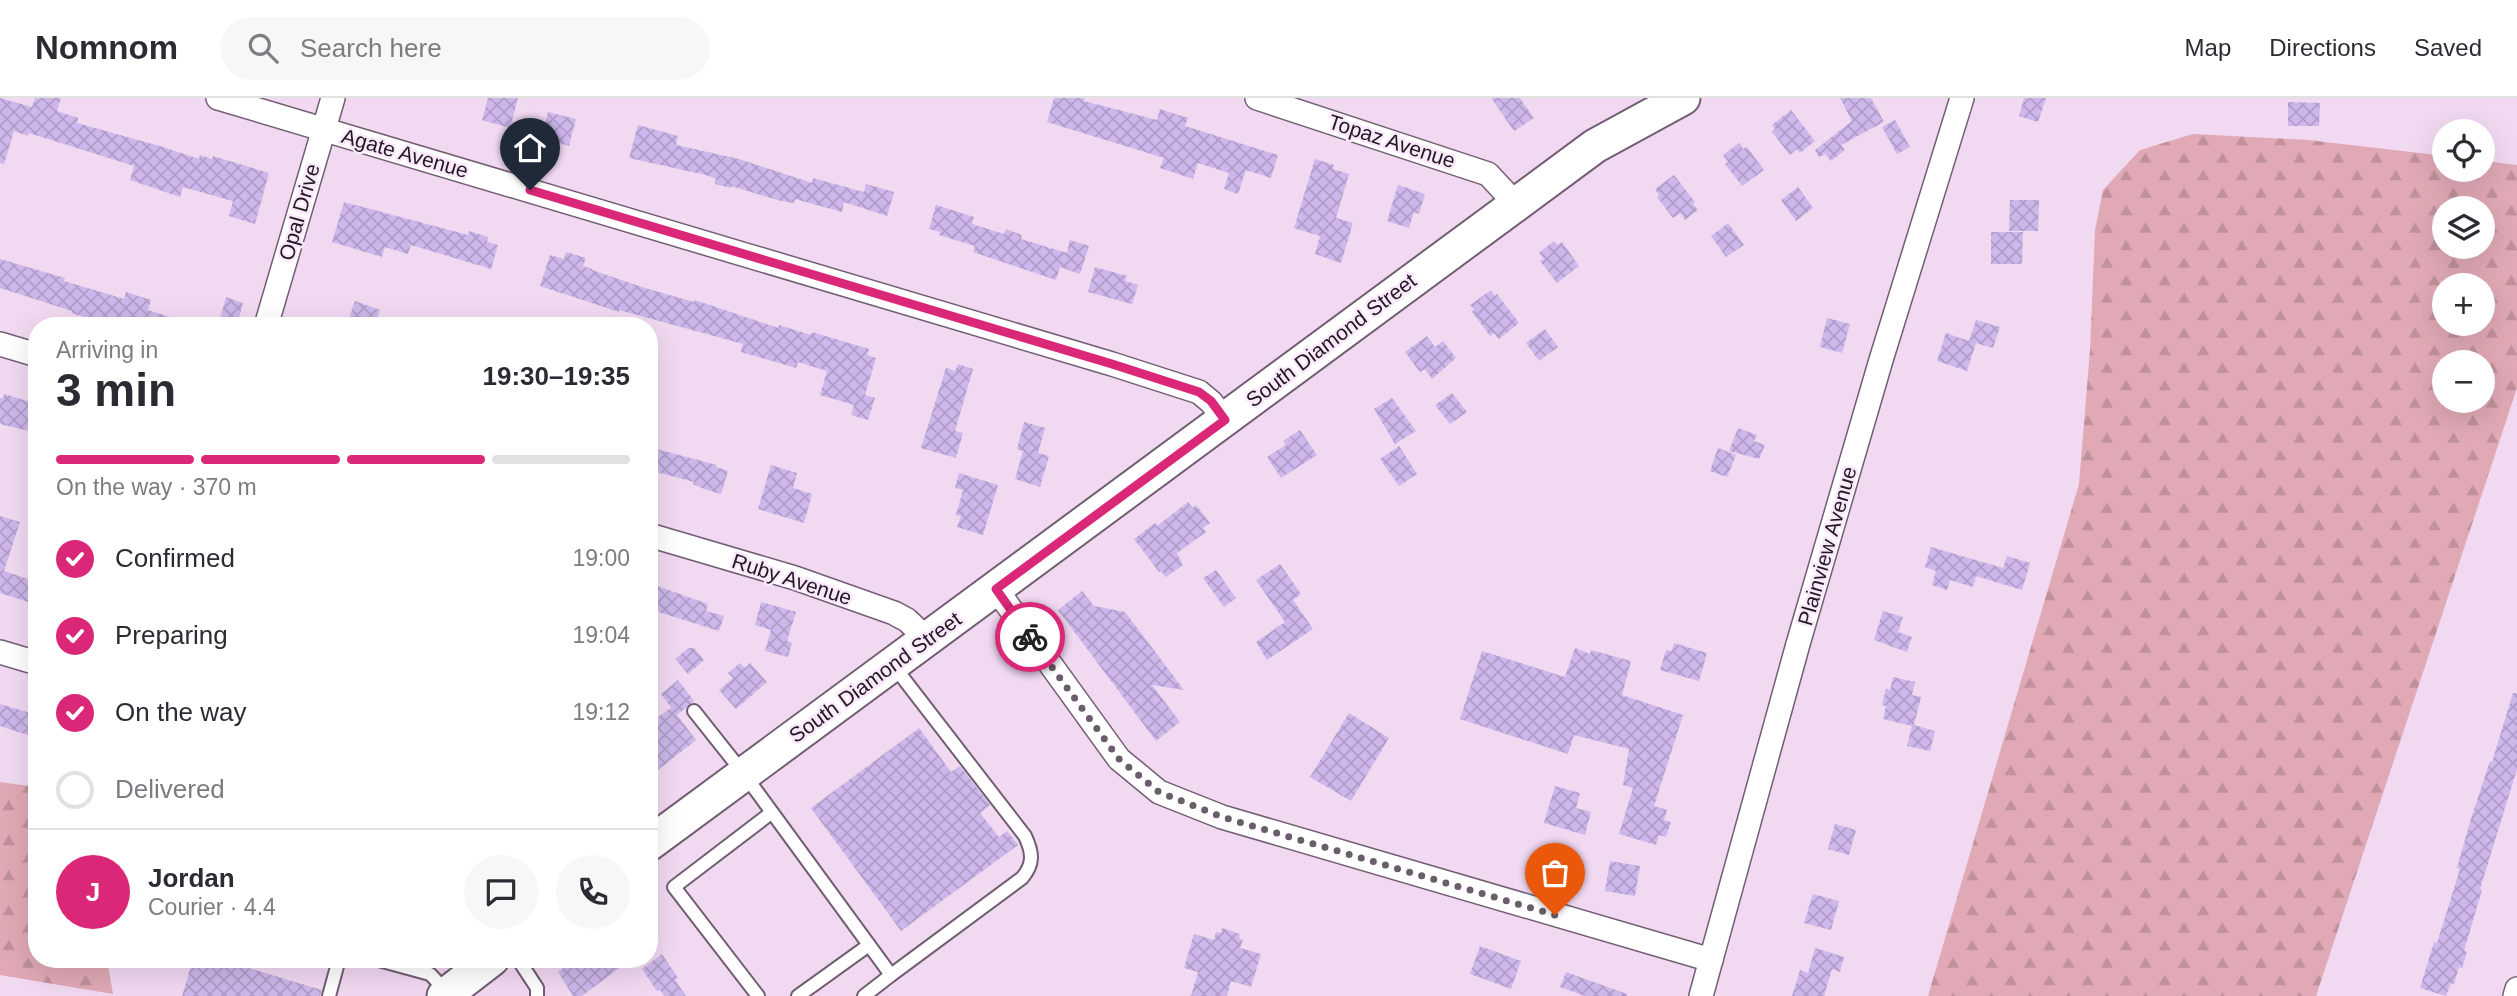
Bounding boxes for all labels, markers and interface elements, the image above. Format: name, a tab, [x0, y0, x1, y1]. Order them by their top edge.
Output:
search box	[220, 17, 710, 80]
text: Nomnom	[35, 29, 178, 66]
icon: search	[244, 29, 282, 67]
text: Search here	[300, 33, 442, 63]
text: Map	[2185, 34, 2231, 61]
text: Directions	[2269, 34, 2376, 61]
text: Saved	[2414, 34, 2482, 61]
street label: Topaz Avenue	[1326, 110, 1458, 172]
pin	[500, 118, 560, 190]
map controls	[2432, 119, 2495, 413]
button: locate	[2432, 119, 2495, 182]
street label: Agate Avenue	[339, 124, 471, 182]
icon: home	[511, 129, 549, 167]
street label: Opal Drive	[274, 161, 324, 263]
button: layers	[2432, 196, 2495, 259]
street label: South Diamond Street	[1242, 269, 1421, 411]
button: +	[2432, 273, 2495, 336]
text: Arriving in	[56, 337, 158, 363]
button: −	[2432, 350, 2495, 413]
text: 19:30–19:35	[483, 361, 630, 391]
text: 3 min	[56, 364, 176, 416]
street label: Plainview Avenue	[1793, 464, 1861, 628]
text: On the way · 370 m	[56, 474, 257, 500]
icon: check	[56, 540, 94, 578]
text: Confirmed	[115, 543, 235, 573]
text: 19:00	[572, 545, 630, 571]
street label: Ruby Avenue	[729, 549, 855, 609]
courier	[995, 602, 1065, 672]
street label: South Diamond Street	[785, 607, 965, 747]
icon: check	[56, 617, 94, 655]
icon: bike	[1011, 618, 1049, 656]
text: Preparing	[115, 620, 228, 650]
text: 19:04	[572, 622, 630, 648]
icon: check	[56, 694, 94, 732]
text: On the way	[115, 697, 247, 727]
text: 19:12	[572, 699, 630, 725]
text: Delivered	[115, 774, 225, 804]
pin	[1525, 843, 1585, 915]
icon: bag	[1536, 854, 1574, 892]
button: chat	[464, 855, 538, 929]
button: phone	[556, 855, 630, 929]
text: Jordan	[148, 863, 235, 893]
text: J	[86, 877, 100, 907]
text: Courier · 4.4	[148, 894, 276, 920]

